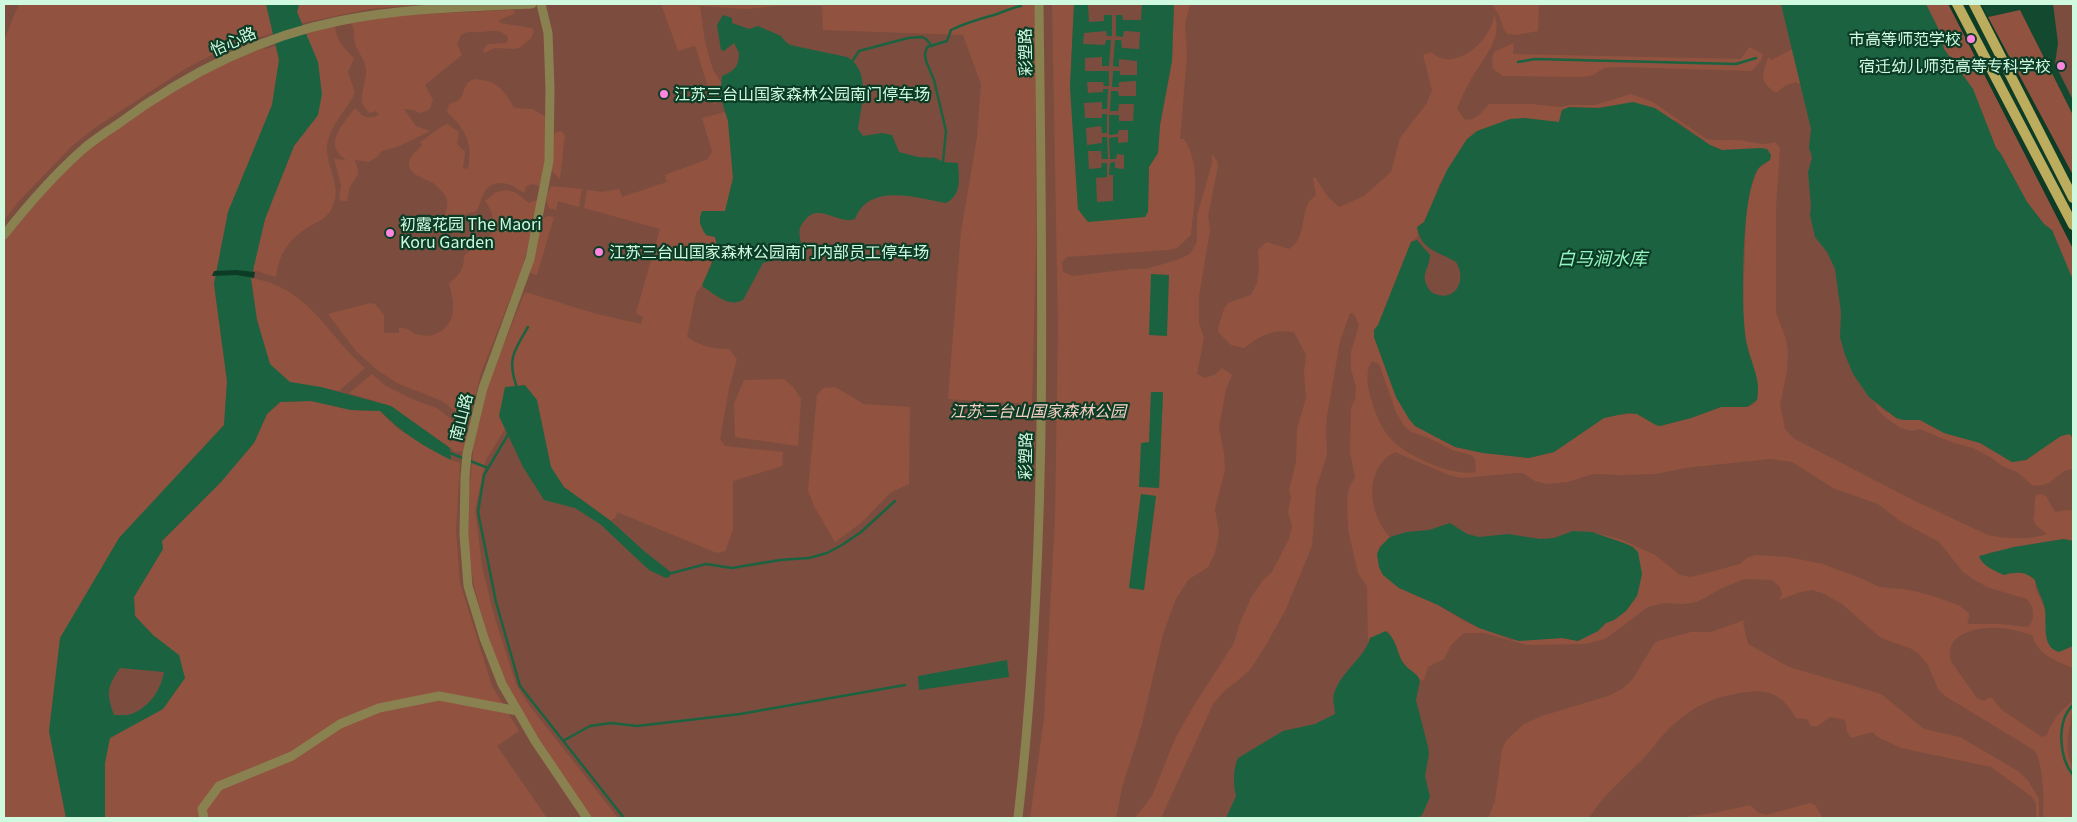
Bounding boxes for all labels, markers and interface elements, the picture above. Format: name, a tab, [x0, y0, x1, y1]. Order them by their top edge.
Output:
street label: 怡心路	[207, 22, 259, 60]
street label: 彩塑路	[1015, 28, 1035, 76]
place label: 市高等师范学校	[1849, 29, 1961, 49]
marker: 市高等师范学校	[1965, 33, 1977, 45]
place label: 宿迁幼儿师范高等专科学校	[1859, 56, 2051, 76]
marker: 宿迁幼儿师范高等专科学校	[2055, 60, 2067, 72]
place label: 江苏三台山国家森林公园南门停车场	[674, 84, 930, 104]
marker: 江苏三台山国家森林公园南门停车场	[658, 88, 670, 100]
place label: 初露花园 The Maori Koru Garden	[400, 214, 542, 252]
marker: 初露花园 The Maori Koru Garden	[384, 227, 396, 239]
place label: 江苏三台山国家森林公园南门内部员工停车场	[609, 242, 929, 262]
marker: 江苏三台山国家森林公园南门内部员工停车场	[593, 246, 605, 258]
water label: 白马涧水库	[1557, 247, 1647, 269]
street label: 南山路	[446, 391, 476, 443]
park label: 江苏三台山国家森林公园	[950, 401, 1126, 421]
street label: 彩塑路	[1015, 432, 1035, 480]

